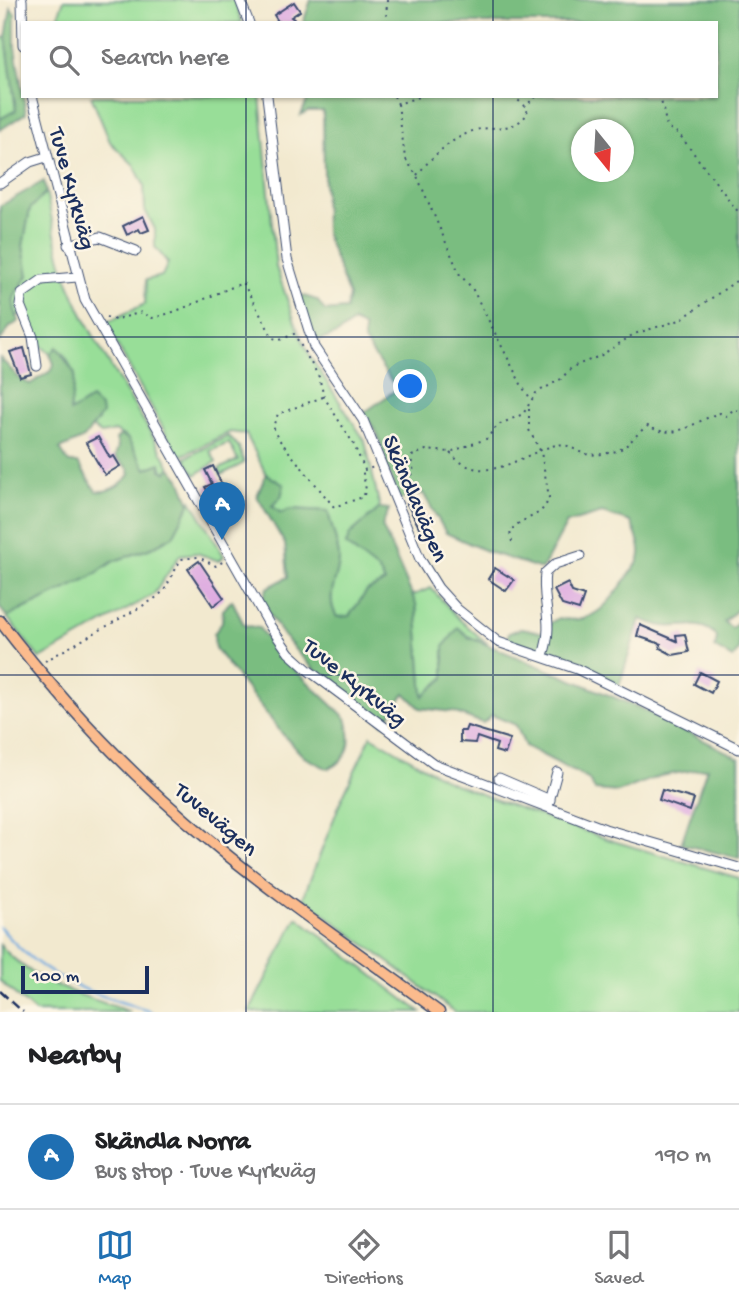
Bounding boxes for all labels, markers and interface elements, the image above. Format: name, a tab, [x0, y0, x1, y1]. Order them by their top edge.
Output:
search box	[21, 21, 718, 98]
icon: search	[45, 41, 83, 79]
text: Search here	[101, 44, 229, 75]
north arrow	[571, 119, 634, 182]
street label: Tuve Kyrkväg	[41, 123, 100, 253]
your location	[393, 369, 427, 403]
street label: Skändlavägen	[375, 432, 453, 567]
pin: A	[199, 482, 245, 540]
street label: Tuve Kyrkväg	[295, 632, 411, 734]
street label: Tuvevägen	[166, 777, 262, 863]
scale bar	[21, 963, 149, 995]
text: 100 m	[32, 966, 79, 989]
text: Nearby	[28, 1040, 121, 1075]
text: Skändla Norra	[95, 1128, 250, 1159]
text: A	[44, 1143, 58, 1170]
text: 190 m	[655, 1143, 711, 1170]
text: Bus stop · Tuve Kyrkväg	[95, 1159, 316, 1186]
tab: Map	[96, 1226, 134, 1291]
tab: Directions	[326, 1226, 403, 1291]
tab: Saved	[594, 1226, 643, 1291]

